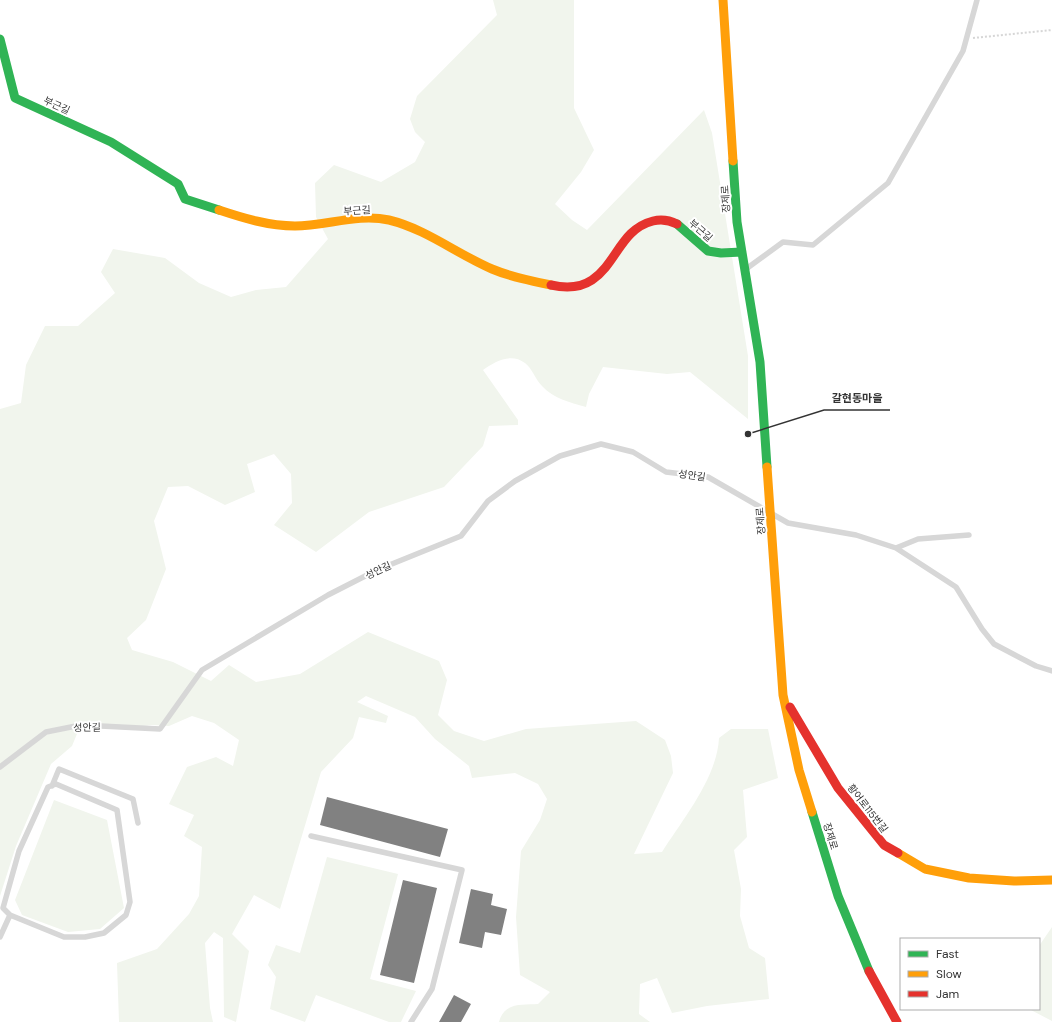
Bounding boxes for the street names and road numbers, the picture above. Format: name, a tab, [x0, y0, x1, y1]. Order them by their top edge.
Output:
street label: 부근길	[42, 94, 72, 117]
street label: 장제로	[718, 185, 733, 213]
street label: 부근길	[343, 203, 371, 218]
street label: 부근길	[686, 216, 715, 244]
street label: 성안길	[677, 467, 707, 484]
street label: 장제로	[753, 507, 768, 535]
street label: 성안길	[363, 559, 393, 582]
street label: 성안길	[73, 721, 101, 734]
street label: 황어로115번길	[845, 781, 891, 835]
street label: 장제로	[820, 821, 841, 851]

